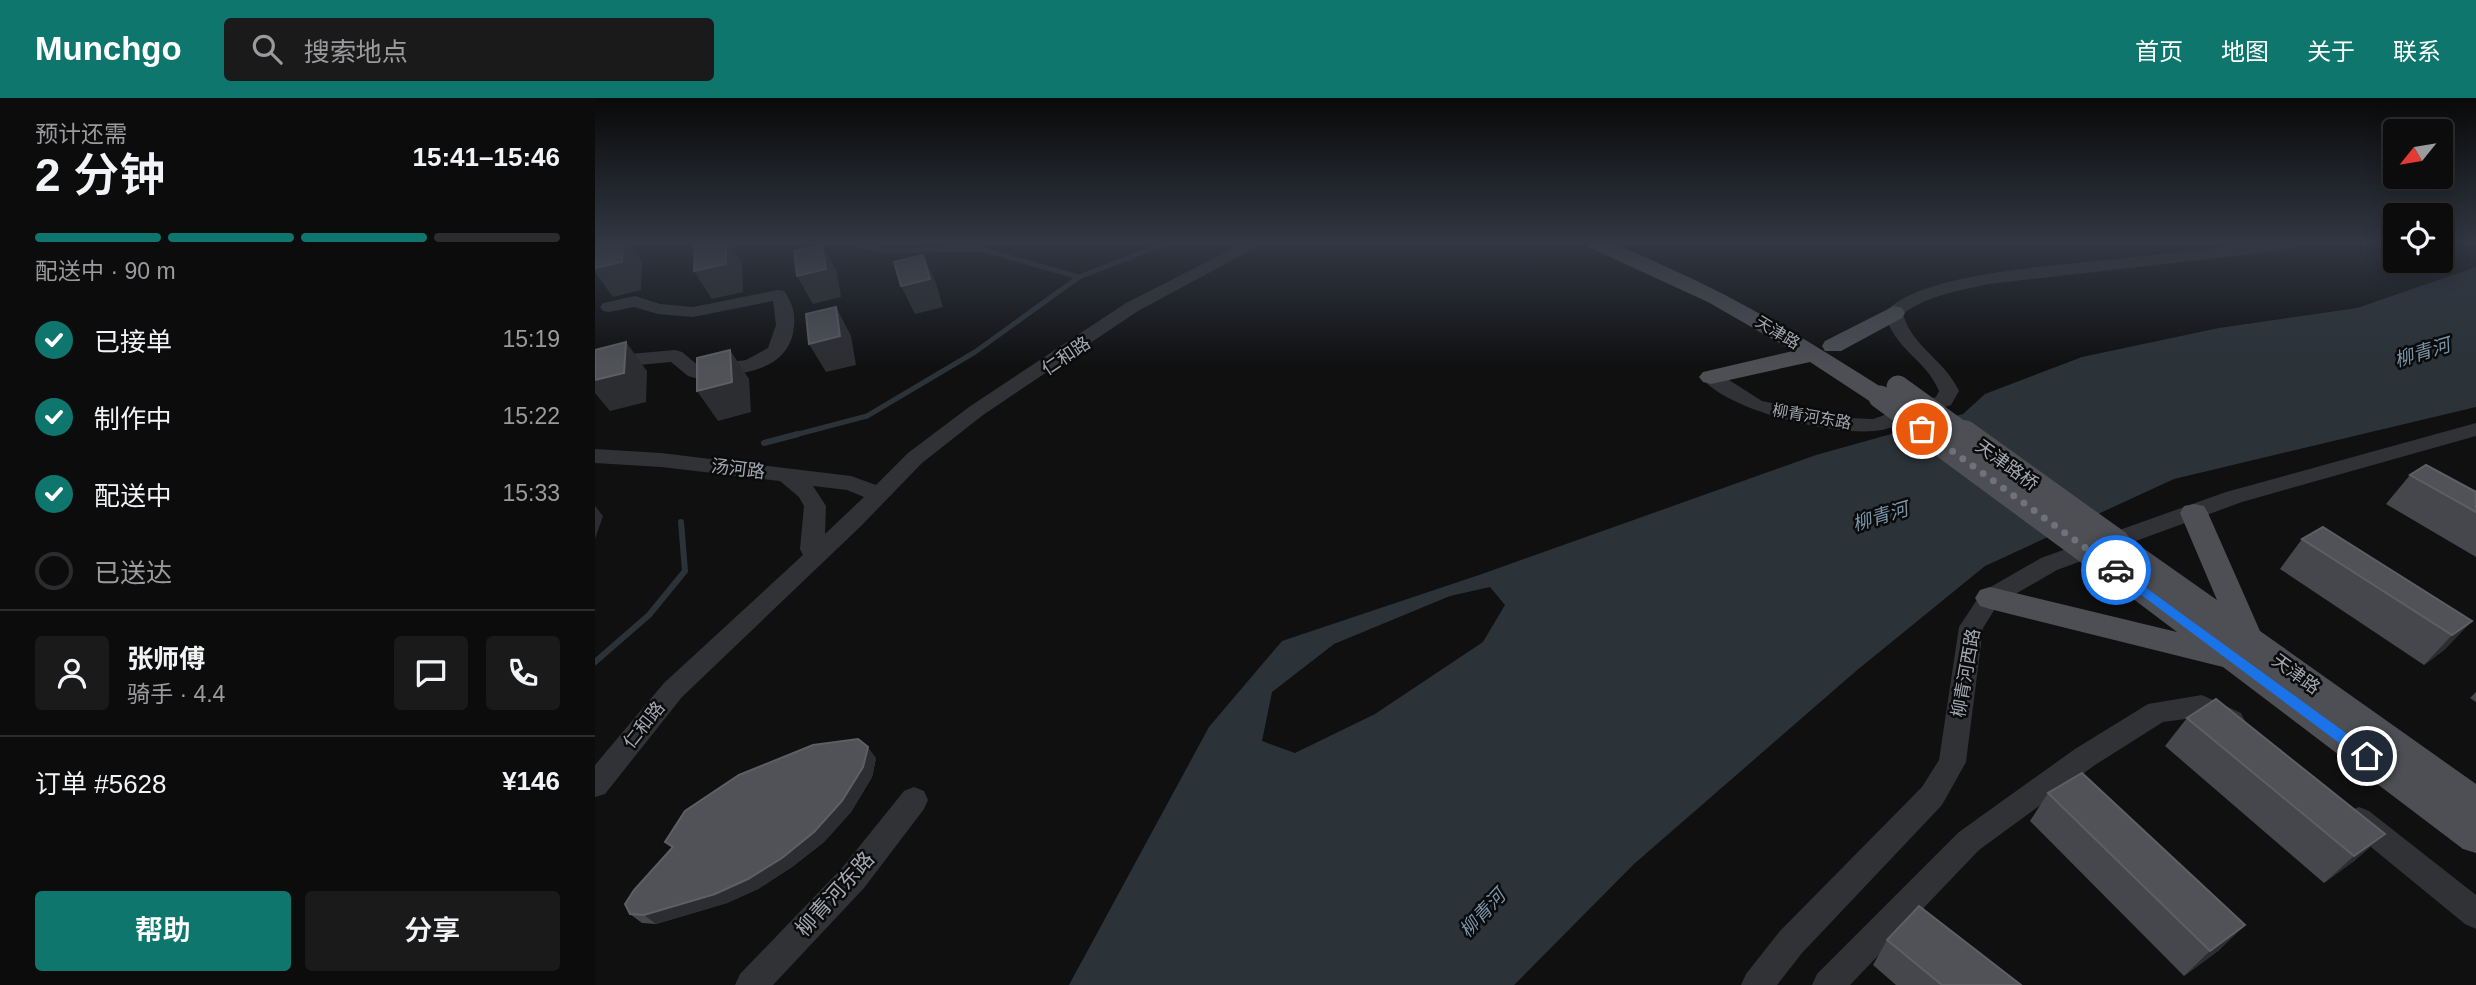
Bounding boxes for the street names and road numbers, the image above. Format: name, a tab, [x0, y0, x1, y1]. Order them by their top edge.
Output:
street label: 天津路	[1753, 313, 1803, 352]
street label: 仁和路	[1038, 333, 1094, 379]
street label: 柳青河东路	[1771, 401, 1853, 432]
street label: 天津路桥	[1972, 436, 2042, 494]
street label: 汤河路	[710, 456, 766, 482]
street label: 柳青河西路	[1948, 627, 1984, 719]
street label: 天津路	[2268, 650, 2324, 698]
street label: 仁和路	[619, 698, 669, 752]
street label: 柳青河东路	[791, 847, 878, 940]

